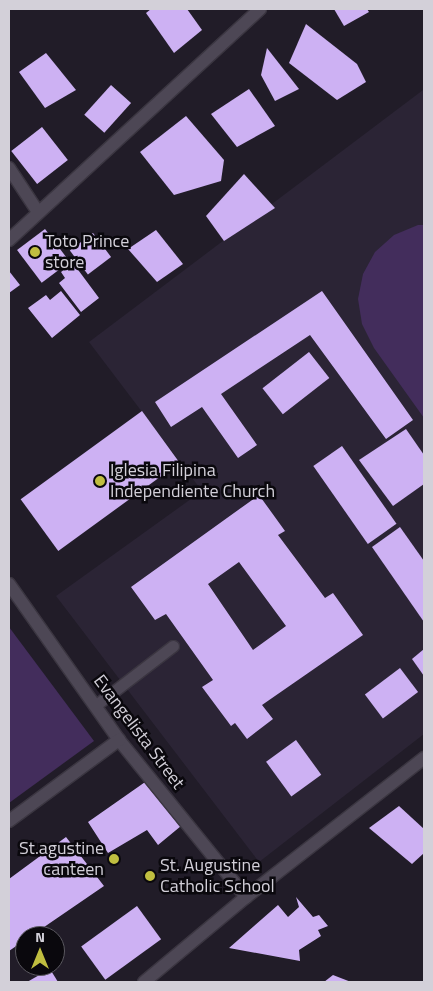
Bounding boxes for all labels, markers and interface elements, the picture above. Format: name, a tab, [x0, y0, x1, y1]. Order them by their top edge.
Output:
place label: Toto Prince store	[45, 231, 129, 274]
marker: Toto Prince store	[29, 246, 41, 258]
place label: Iglesia Filipina Independiente Church	[110, 460, 275, 502]
marker: Iglesia Filipina Independiente Church	[94, 475, 106, 487]
street label: Evangelista Street	[89, 671, 189, 793]
place label: St.agustine canteen	[19, 838, 104, 881]
marker: St.agustine canteen	[108, 853, 120, 865]
place label: St. Augustine Catholic School	[160, 855, 275, 898]
marker: St. Augustine Catholic School	[144, 870, 156, 882]
north arrow	[15, 926, 65, 976]
text: N	[35, 926, 45, 947]

